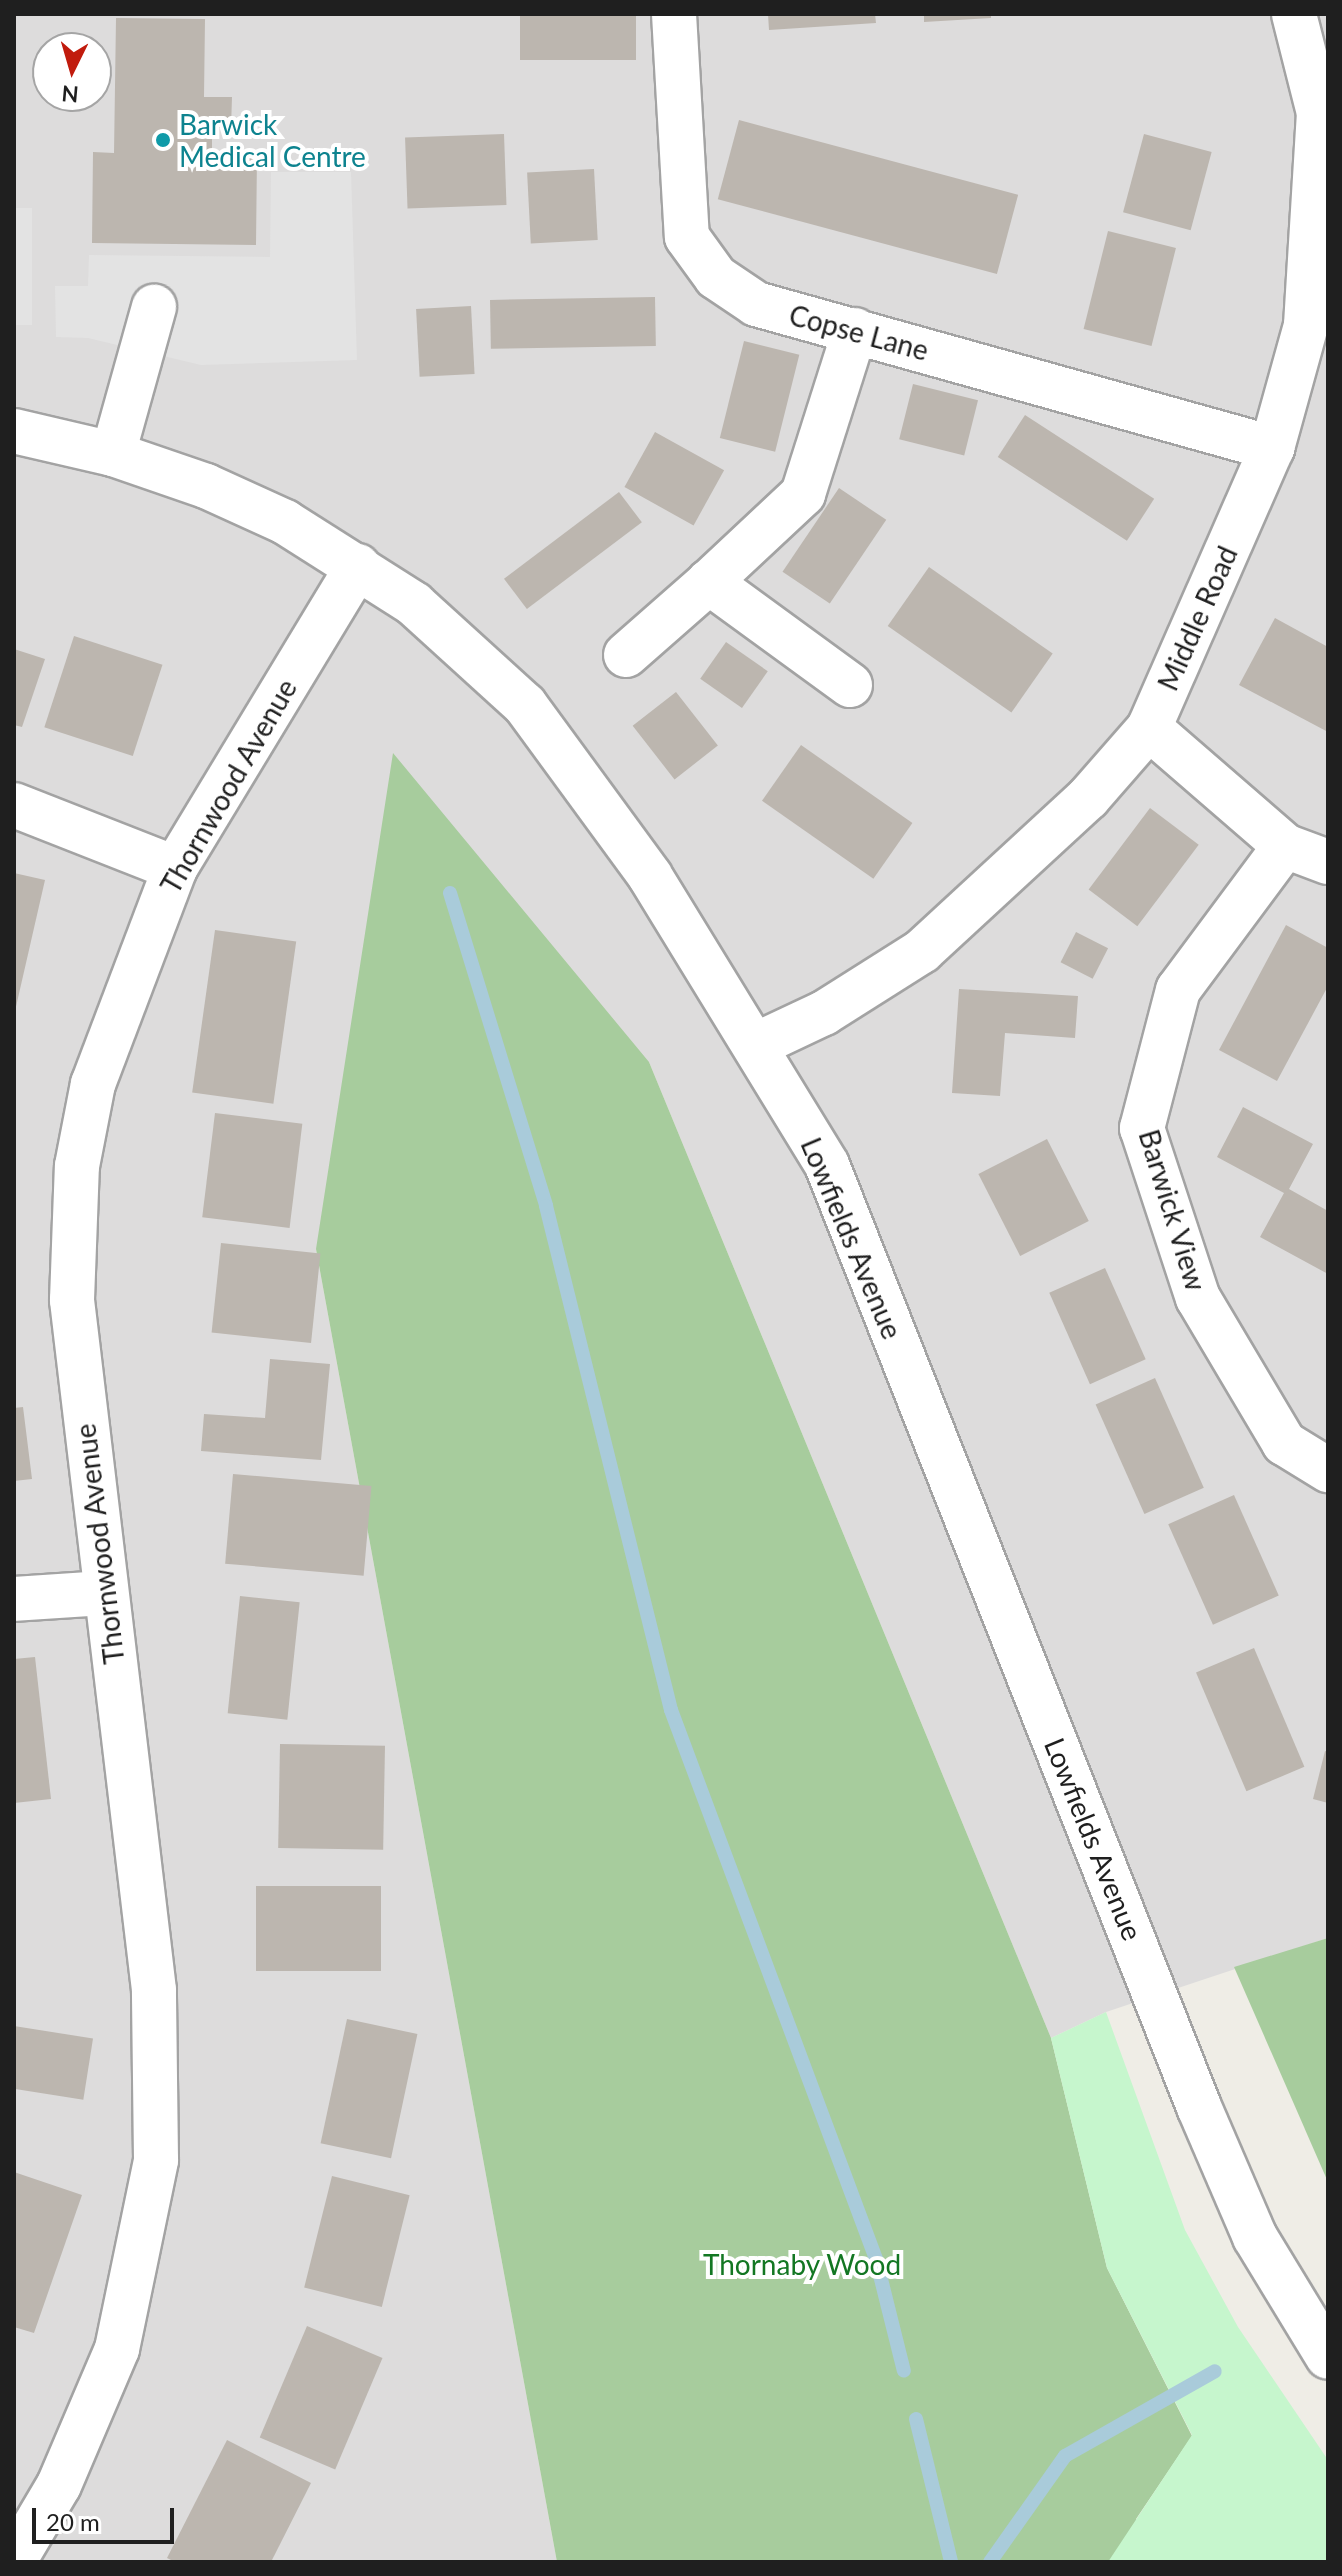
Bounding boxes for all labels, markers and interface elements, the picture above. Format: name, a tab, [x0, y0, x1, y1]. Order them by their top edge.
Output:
north arrow	[32, 32, 112, 112]
text: N	[60, 80, 80, 109]
place label: Barwick Medical Centre	[179, 107, 366, 173]
marker: Barwick Medical Centre	[154, 131, 172, 149]
street label: Copse Lane	[786, 297, 932, 367]
street label: Middle Road	[1150, 541, 1244, 695]
street label: Thornwood Avenue	[153, 673, 303, 899]
street label: Barwick View	[1132, 1125, 1214, 1295]
street label: Lowfields Avenue	[794, 1132, 910, 1344]
street label: Thornwood Avenue	[68, 1422, 130, 1666]
street label: Lowfields Avenue	[1038, 1733, 1150, 1945]
park label: Thornaby Wood	[702, 2247, 902, 2281]
scale bar	[36, 2492, 178, 2542]
text: 20 m	[46, 2507, 100, 2536]

